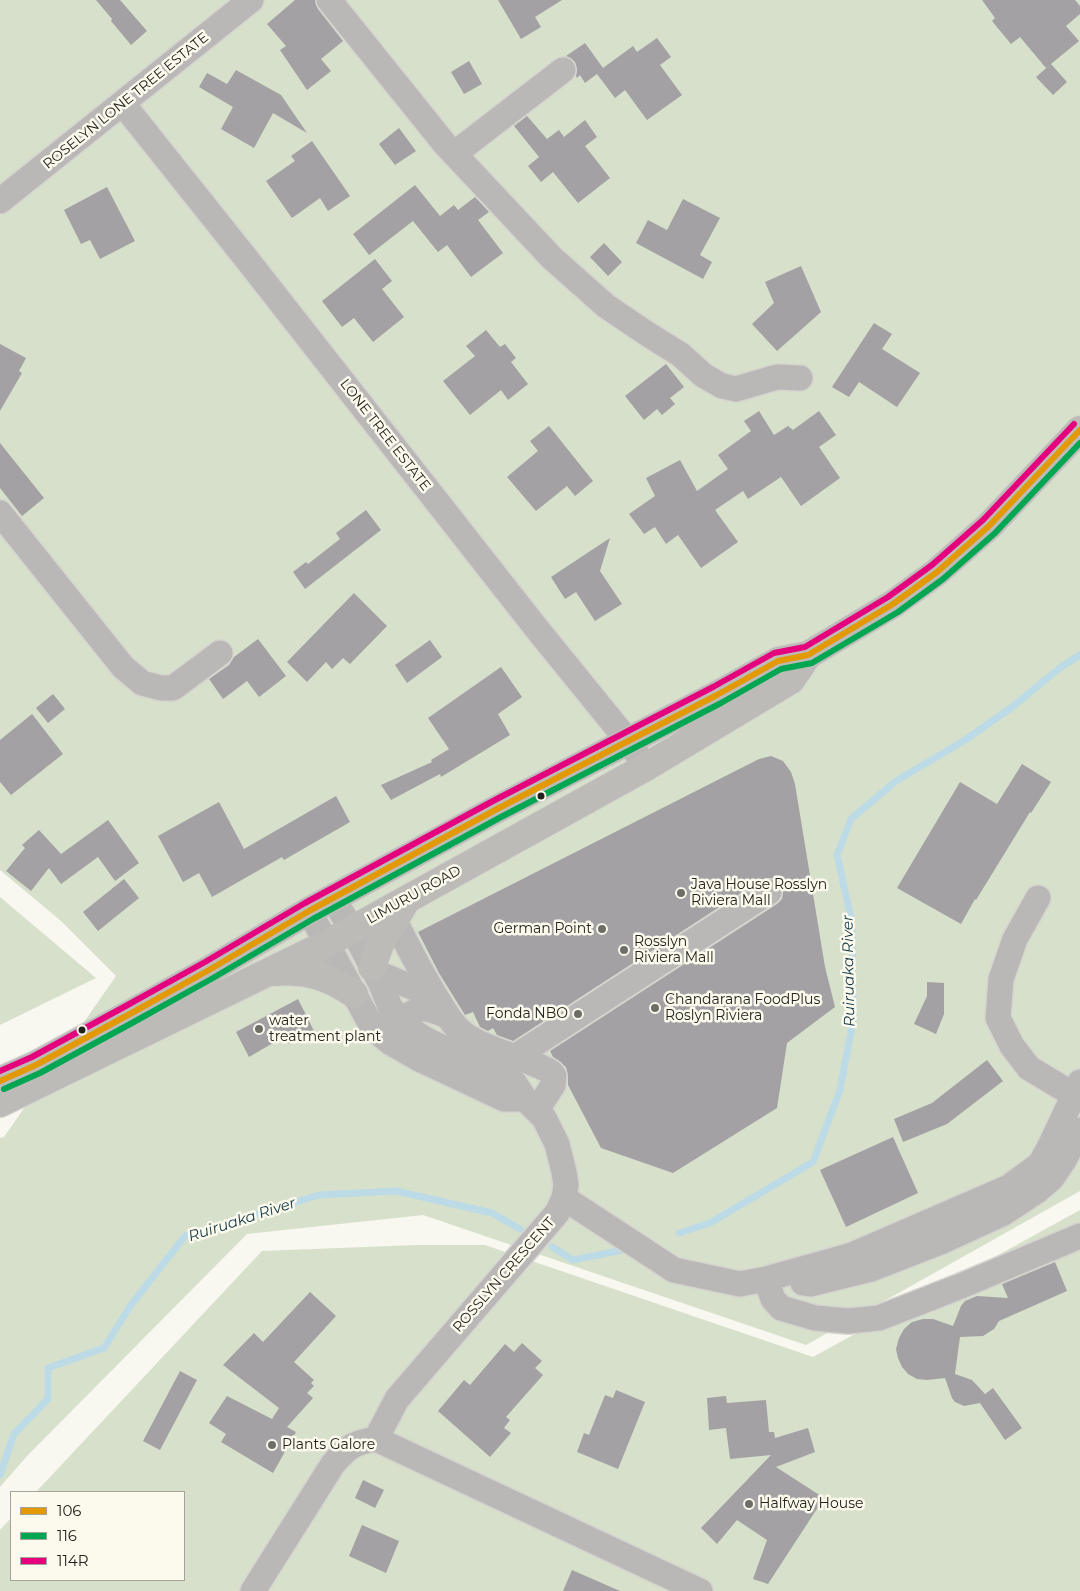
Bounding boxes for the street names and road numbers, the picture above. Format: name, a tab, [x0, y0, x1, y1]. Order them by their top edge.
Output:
street label: ROSELYN LONE TREE ESTATE	[40, 29, 212, 173]
street label: LONE TREE ESTATE	[336, 376, 434, 494]
street label: LIMURU ROAD	[364, 862, 464, 928]
street label: ROSSLYN CRESCENT	[450, 1214, 558, 1336]

